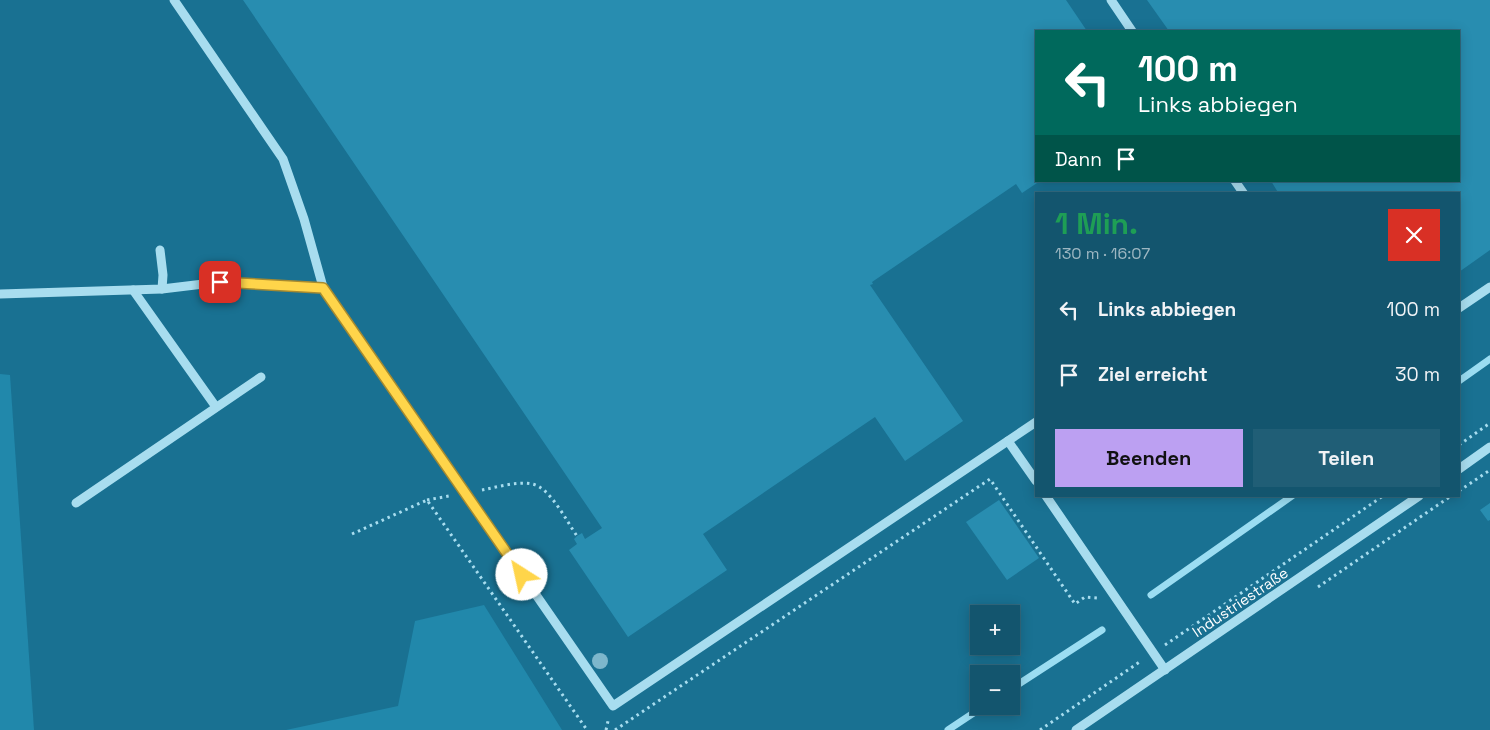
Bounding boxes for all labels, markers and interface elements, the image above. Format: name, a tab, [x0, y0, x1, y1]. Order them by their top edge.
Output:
text: 100 m	[1138, 47, 1238, 91]
icon: left	[1055, 50, 1120, 115]
text: Links abbiegen	[1138, 90, 1298, 118]
icon: arrive	[1112, 145, 1140, 173]
text: Dann	[1055, 147, 1102, 172]
text: 1 Min.	[1055, 204, 1138, 243]
button: close	[1388, 209, 1440, 261]
text: 130 m · 16:07	[1055, 243, 1150, 264]
pin	[199, 261, 241, 303]
icon: arrive	[206, 268, 234, 296]
icon: left	[1055, 296, 1083, 324]
text: Links abbiegen	[1098, 297, 1236, 322]
text: 100 m	[1386, 297, 1440, 322]
icon: arrive	[1055, 361, 1083, 389]
text: Ziel erreicht	[1098, 362, 1208, 387]
text: 30 m	[1395, 362, 1440, 387]
button: Beenden	[1055, 429, 1243, 487]
button: Teilen	[1253, 429, 1440, 487]
position arrow	[495, 548, 547, 600]
street label: Industriestraße	[1188, 563, 1292, 641]
map controls	[970, 605, 1020, 715]
button: +	[970, 605, 1020, 655]
button: −	[970, 665, 1020, 715]

